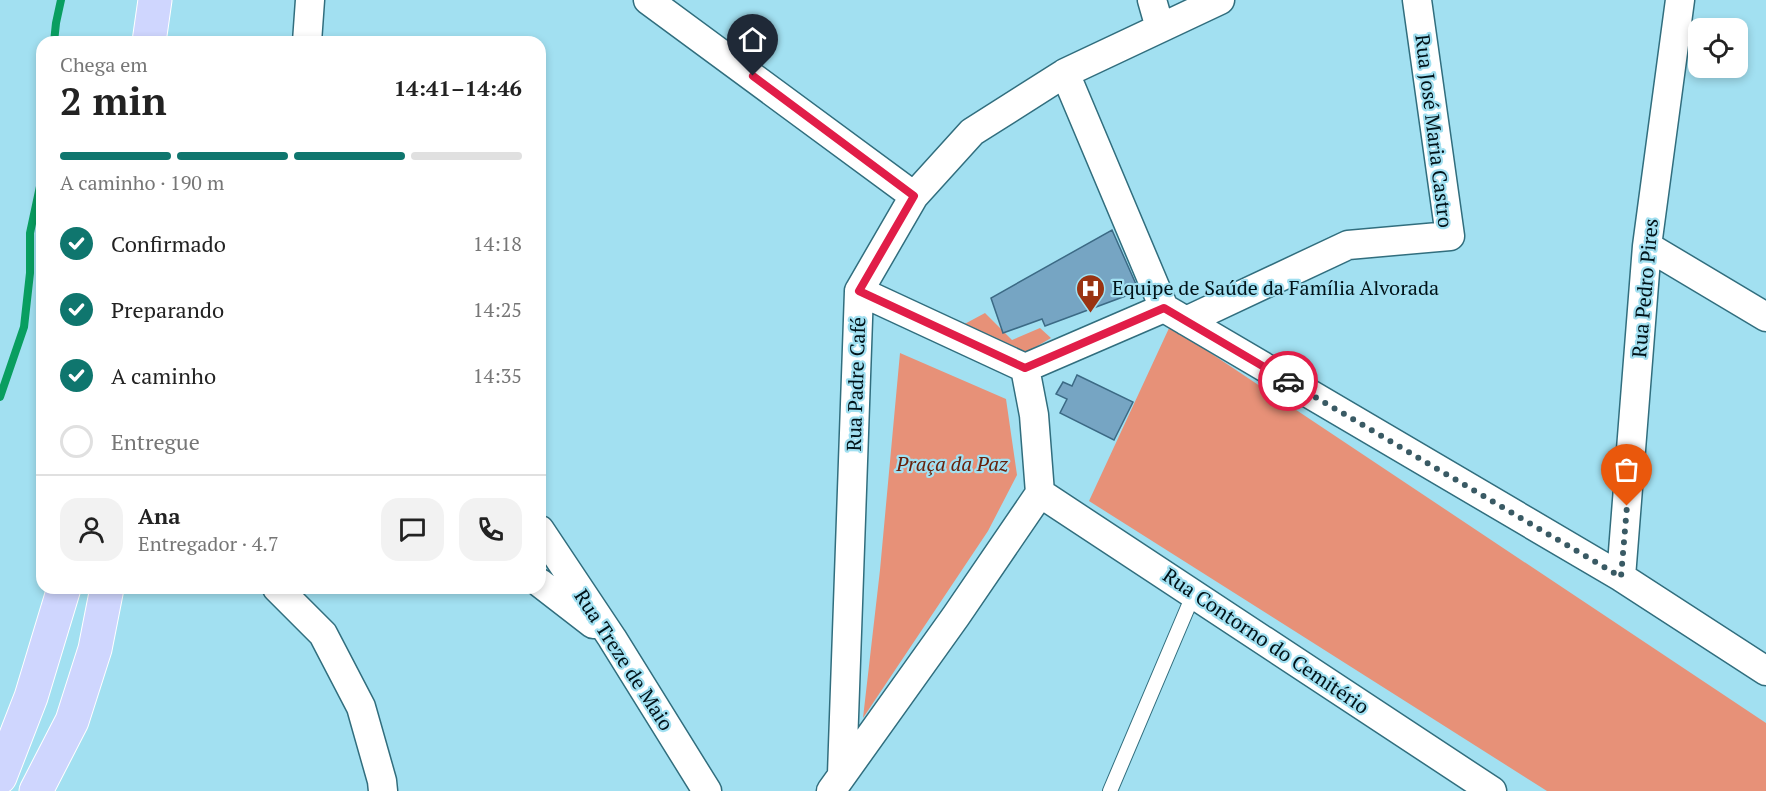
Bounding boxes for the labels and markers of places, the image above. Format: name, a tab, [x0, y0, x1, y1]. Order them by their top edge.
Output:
pin	[727, 14, 778, 76]
hospital icon: Equipe de Saúde da Família Alvorada	[1075, 272, 1107, 314]
place label: Equipe de Saúde da Família Alvorada	[1112, 274, 1439, 301]
pin	[1601, 444, 1652, 506]

